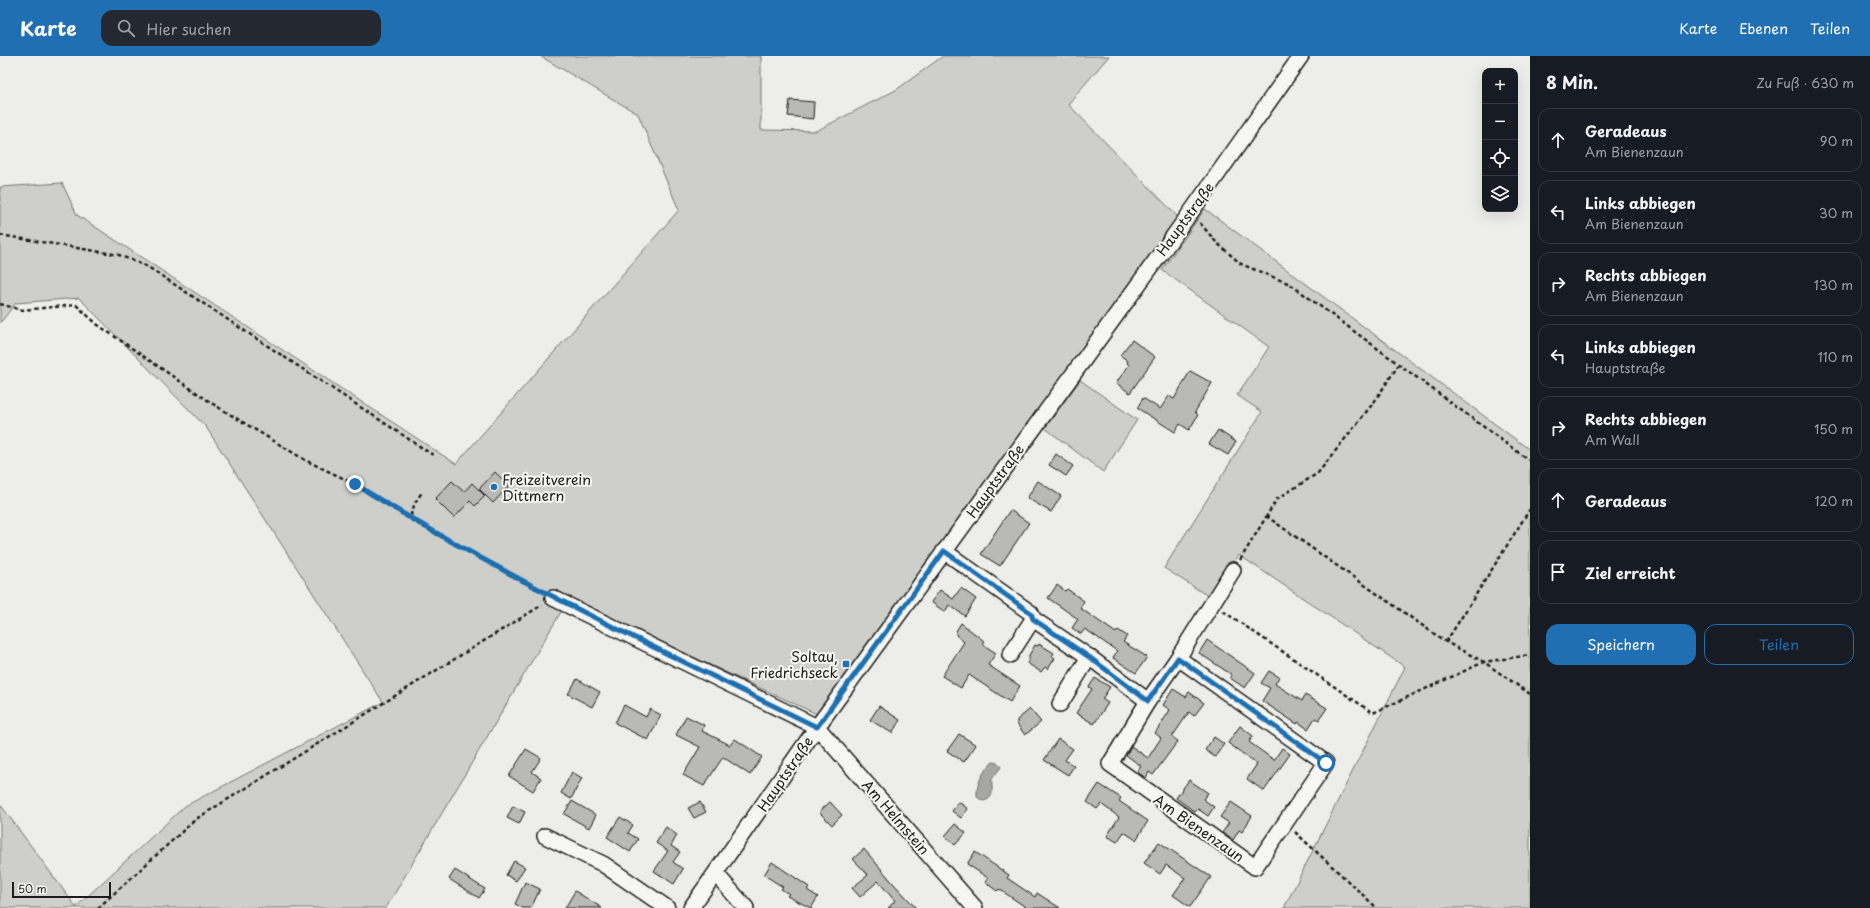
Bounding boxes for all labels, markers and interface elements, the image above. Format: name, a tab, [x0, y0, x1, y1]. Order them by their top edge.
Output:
search box	[101, 10, 381, 46]
text: Karte	[20, 14, 77, 42]
icon: search	[115, 17, 137, 39]
text: Hier suchen	[147, 17, 231, 40]
text: Karte	[1679, 18, 1717, 39]
text: Ebenen	[1739, 18, 1788, 39]
text: Teilen	[1810, 18, 1850, 39]
map controls	[1482, 68, 1518, 212]
button: +	[1482, 68, 1518, 104]
text: 8 Min.	[1546, 69, 1598, 95]
text: Zu Fuß · 630 m	[1756, 73, 1854, 92]
button: −	[1482, 104, 1518, 140]
text: Geradeaus	[1585, 119, 1667, 142]
icon: ahead	[1547, 129, 1569, 151]
text: 90 m	[1820, 131, 1853, 150]
button: locate	[1482, 140, 1518, 176]
text: Am Bienenzaun	[1585, 142, 1684, 161]
button: layers	[1482, 176, 1518, 212]
street label: Hauptstraße	[1151, 178, 1219, 260]
text: Links abbiegen	[1585, 191, 1696, 214]
icon: left	[1547, 201, 1569, 223]
text: 30 m	[1819, 203, 1853, 222]
text: Am Bienenzaun	[1585, 214, 1684, 233]
text: Rechts abbiegen	[1585, 263, 1706, 286]
icon: right	[1547, 273, 1569, 295]
text: 130 m	[1814, 275, 1853, 294]
text: Am Bienenzaun	[1585, 286, 1684, 305]
text: Links abbiegen	[1585, 335, 1696, 358]
icon: left	[1547, 345, 1569, 367]
text: 110 m	[1818, 347, 1853, 366]
text: Hauptstraße	[1585, 358, 1666, 377]
text: Rechts abbiegen	[1585, 407, 1706, 430]
icon: right	[1547, 417, 1569, 439]
text: 150 m	[1814, 419, 1853, 438]
text: Am Wall	[1585, 430, 1640, 449]
street label: Hauptstraße	[961, 440, 1029, 522]
place label: Freizeitverein Dittmern	[502, 469, 591, 506]
route end	[346, 475, 364, 493]
marker: Freizeitverein Dittmern	[489, 482, 499, 492]
icon: ahead	[1547, 489, 1569, 511]
text: Geradeaus	[1585, 489, 1667, 512]
text: 120 m	[1814, 491, 1853, 510]
icon: arrive	[1547, 561, 1569, 583]
text: Ziel erreicht	[1585, 561, 1676, 584]
button: Speichern	[1546, 624, 1696, 665]
button: Teilen	[1704, 624, 1854, 665]
place label: Soltau, Friedrichseck	[750, 646, 838, 683]
marker: Soltau, Friedrichseck	[841, 659, 851, 669]
street label: Hauptstraße	[752, 732, 818, 816]
route start	[1317, 754, 1335, 772]
street label: Am Helmstein	[857, 775, 935, 859]
street label: Am Bienenzaun	[1149, 789, 1249, 867]
scale bar	[12, 880, 111, 899]
text: 50 m	[18, 880, 47, 897]

